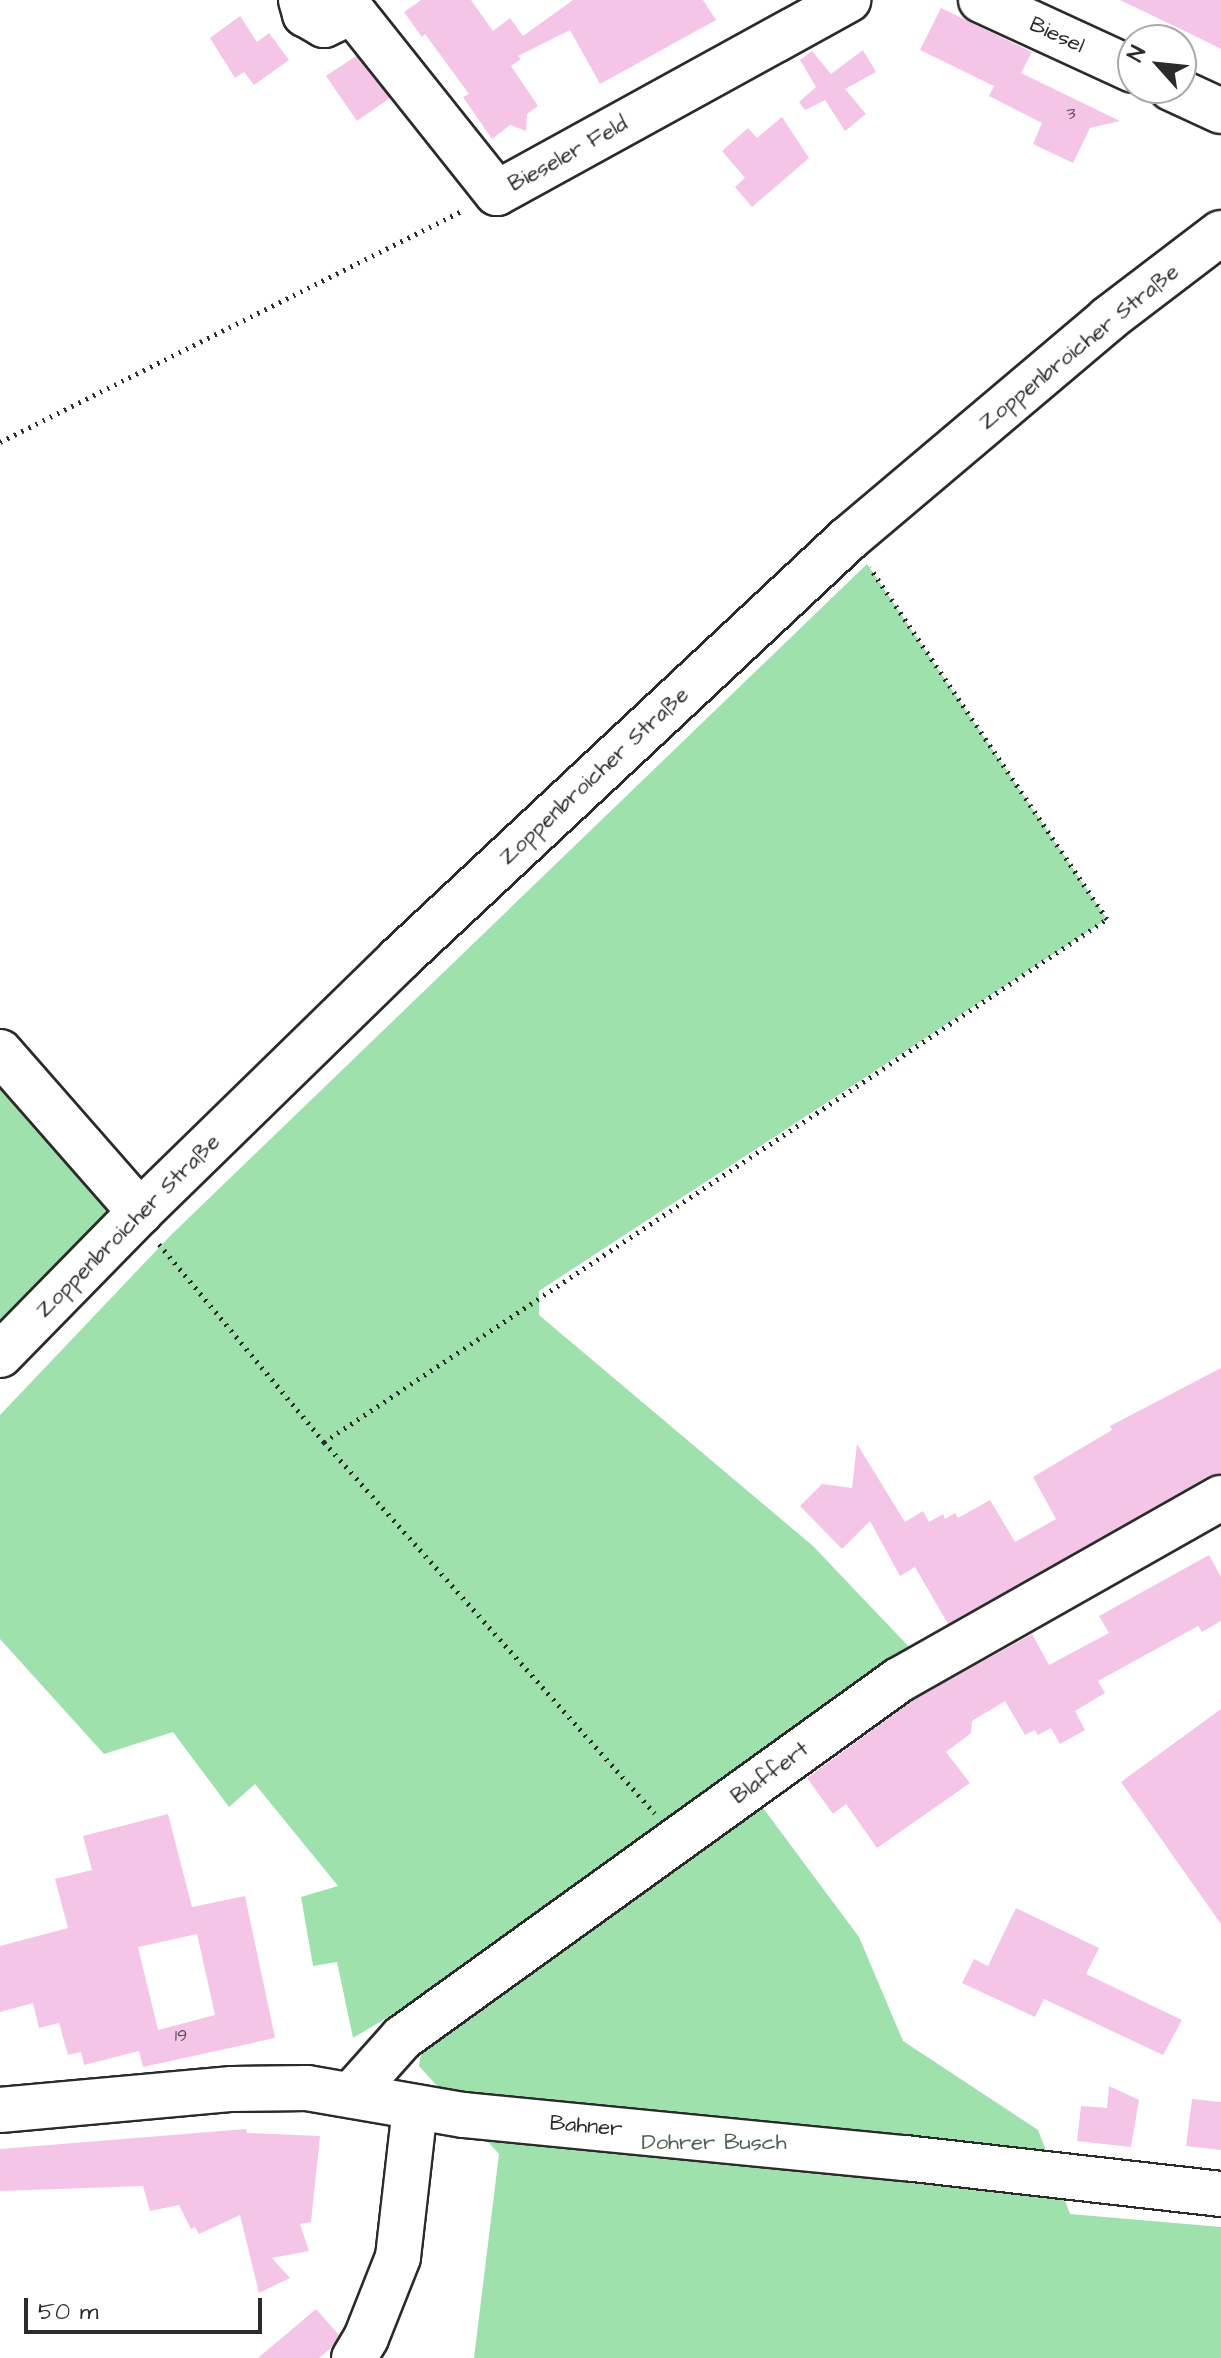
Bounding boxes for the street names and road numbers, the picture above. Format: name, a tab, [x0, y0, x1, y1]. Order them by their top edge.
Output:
street label: Biesel	[1025, 11, 1089, 59]
street label: Bieseler Feld	[504, 110, 632, 198]
street label: Zoppenbroicher Straße	[974, 258, 1184, 436]
street label: Zoppenbroicher Straße	[494, 682, 694, 870]
street label: Zoppenbroicher Straße	[31, 1129, 225, 1323]
street label: Blaffert	[726, 1736, 814, 1810]
street label: Bahner	[549, 2110, 623, 2142]

